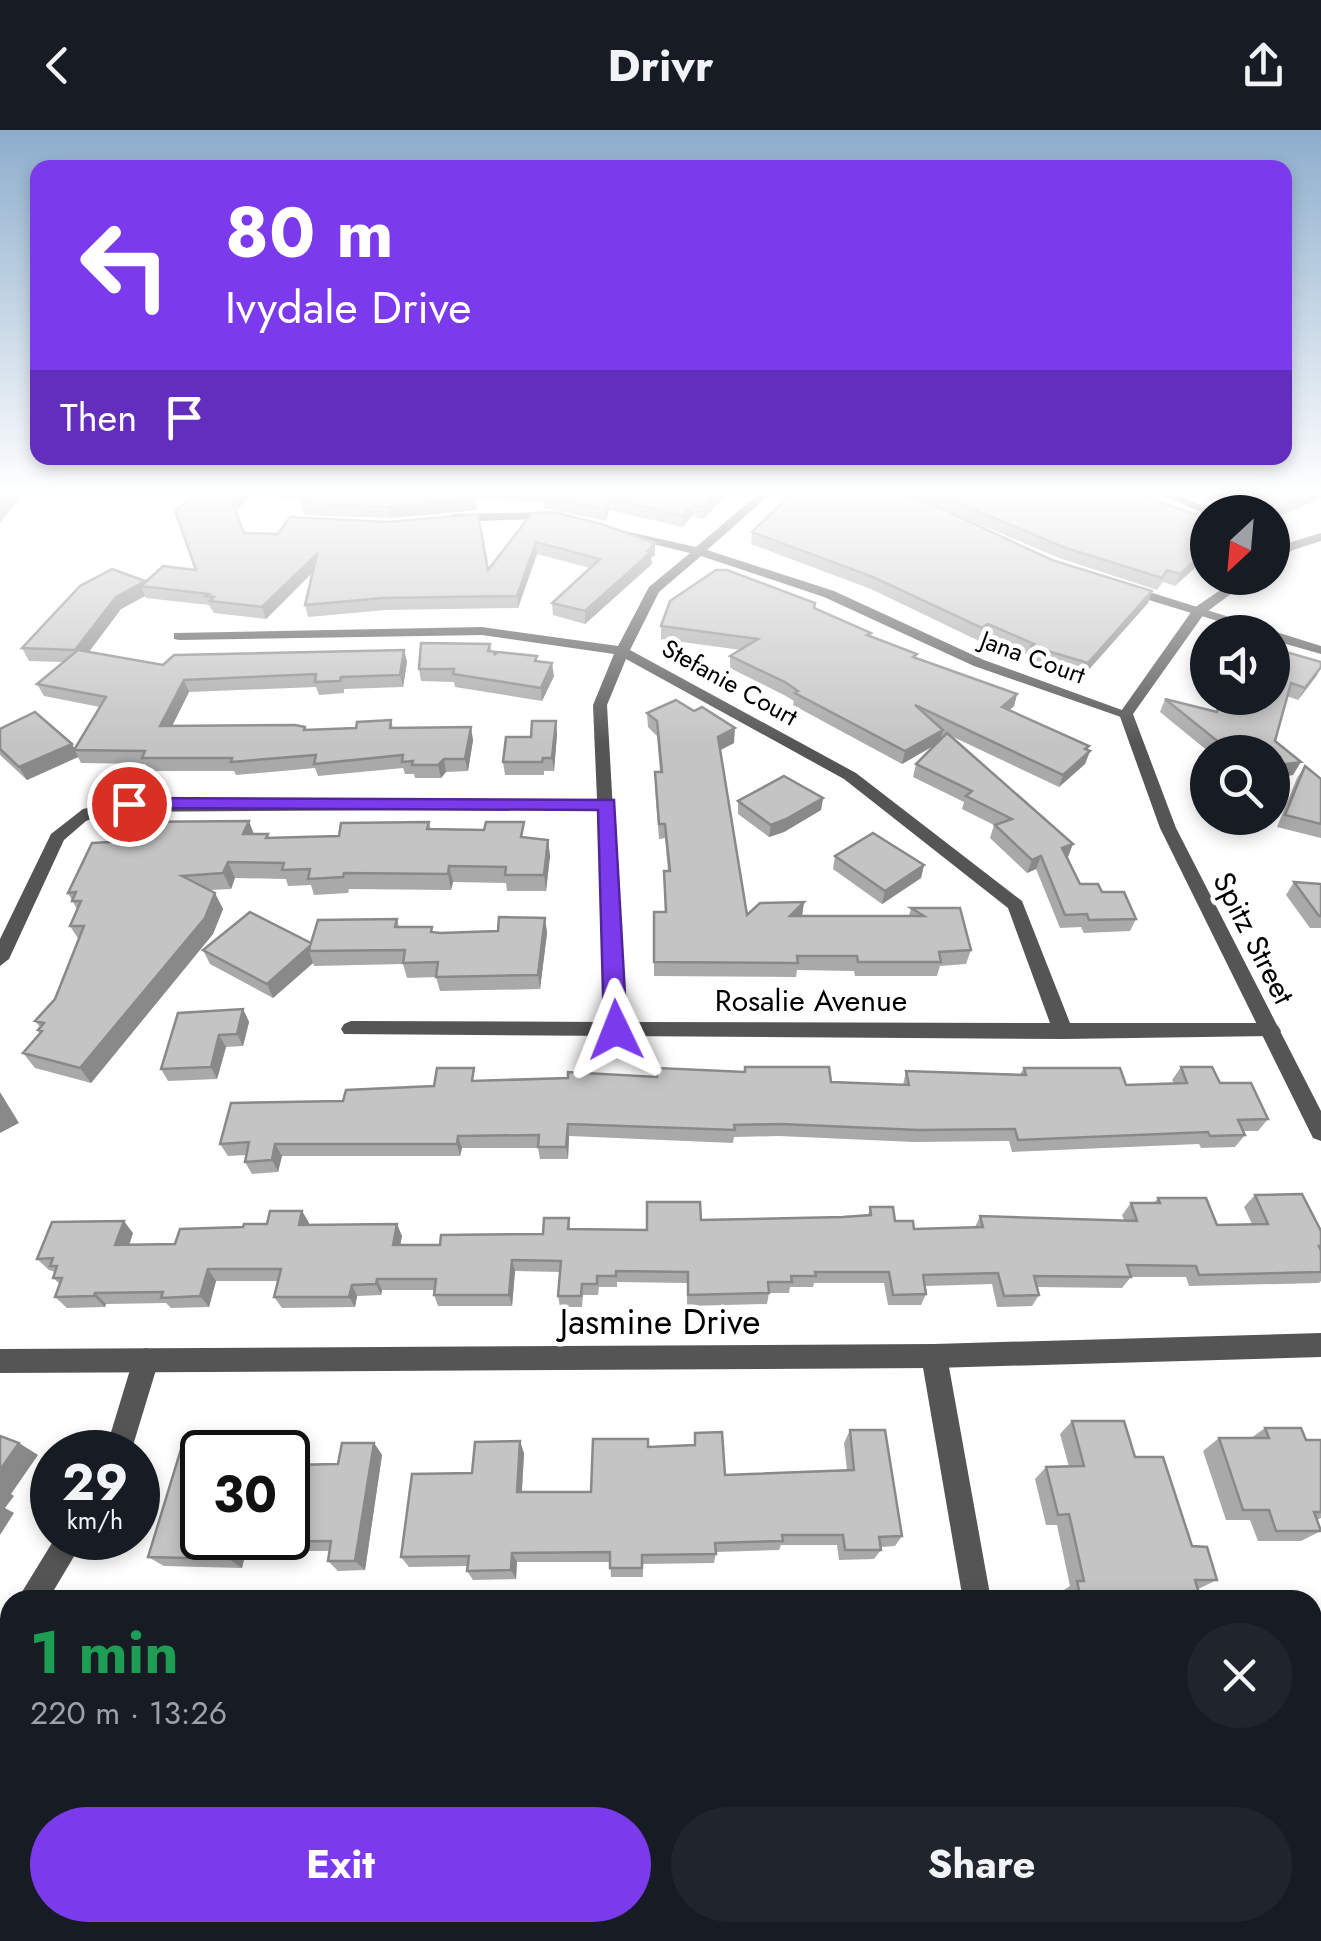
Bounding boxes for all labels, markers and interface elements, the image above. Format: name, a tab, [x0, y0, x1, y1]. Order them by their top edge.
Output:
text: Drivr	[607, 33, 714, 98]
icon: back	[30, 38, 85, 93]
icon: share	[1236, 38, 1291, 93]
text: 80 m	[225, 182, 394, 283]
icon: left	[60, 200, 190, 330]
text: Ivydale Drive	[225, 275, 471, 340]
text: Then	[60, 390, 137, 445]
icon: arrive	[157, 390, 212, 445]
north arrow	[1190, 495, 1290, 595]
map controls	[1190, 495, 1290, 835]
button: sound	[1190, 615, 1290, 715]
street label: Jana Court	[973, 620, 1090, 693]
street label: Stefanie Court	[656, 630, 804, 734]
button: search	[1190, 735, 1290, 835]
pin	[87, 762, 172, 847]
icon: arrive	[102, 777, 157, 832]
street label: Spitz Street	[1202, 865, 1306, 1012]
position arrow	[564, 978, 668, 1082]
street label: Rosalie Avenue	[715, 979, 907, 1022]
street label: Jasmine Drive	[556, 1297, 760, 1347]
speed limit sign: 30	[180, 1430, 310, 1560]
text: 29	[62, 1446, 128, 1519]
text: km/h	[67, 1502, 123, 1538]
text: 1 min	[30, 1609, 179, 1696]
button: close	[1187, 1623, 1292, 1728]
text: 220 m · 13:26	[30, 1690, 227, 1736]
button: Exit	[30, 1807, 651, 1922]
button: Share	[671, 1807, 1292, 1922]

